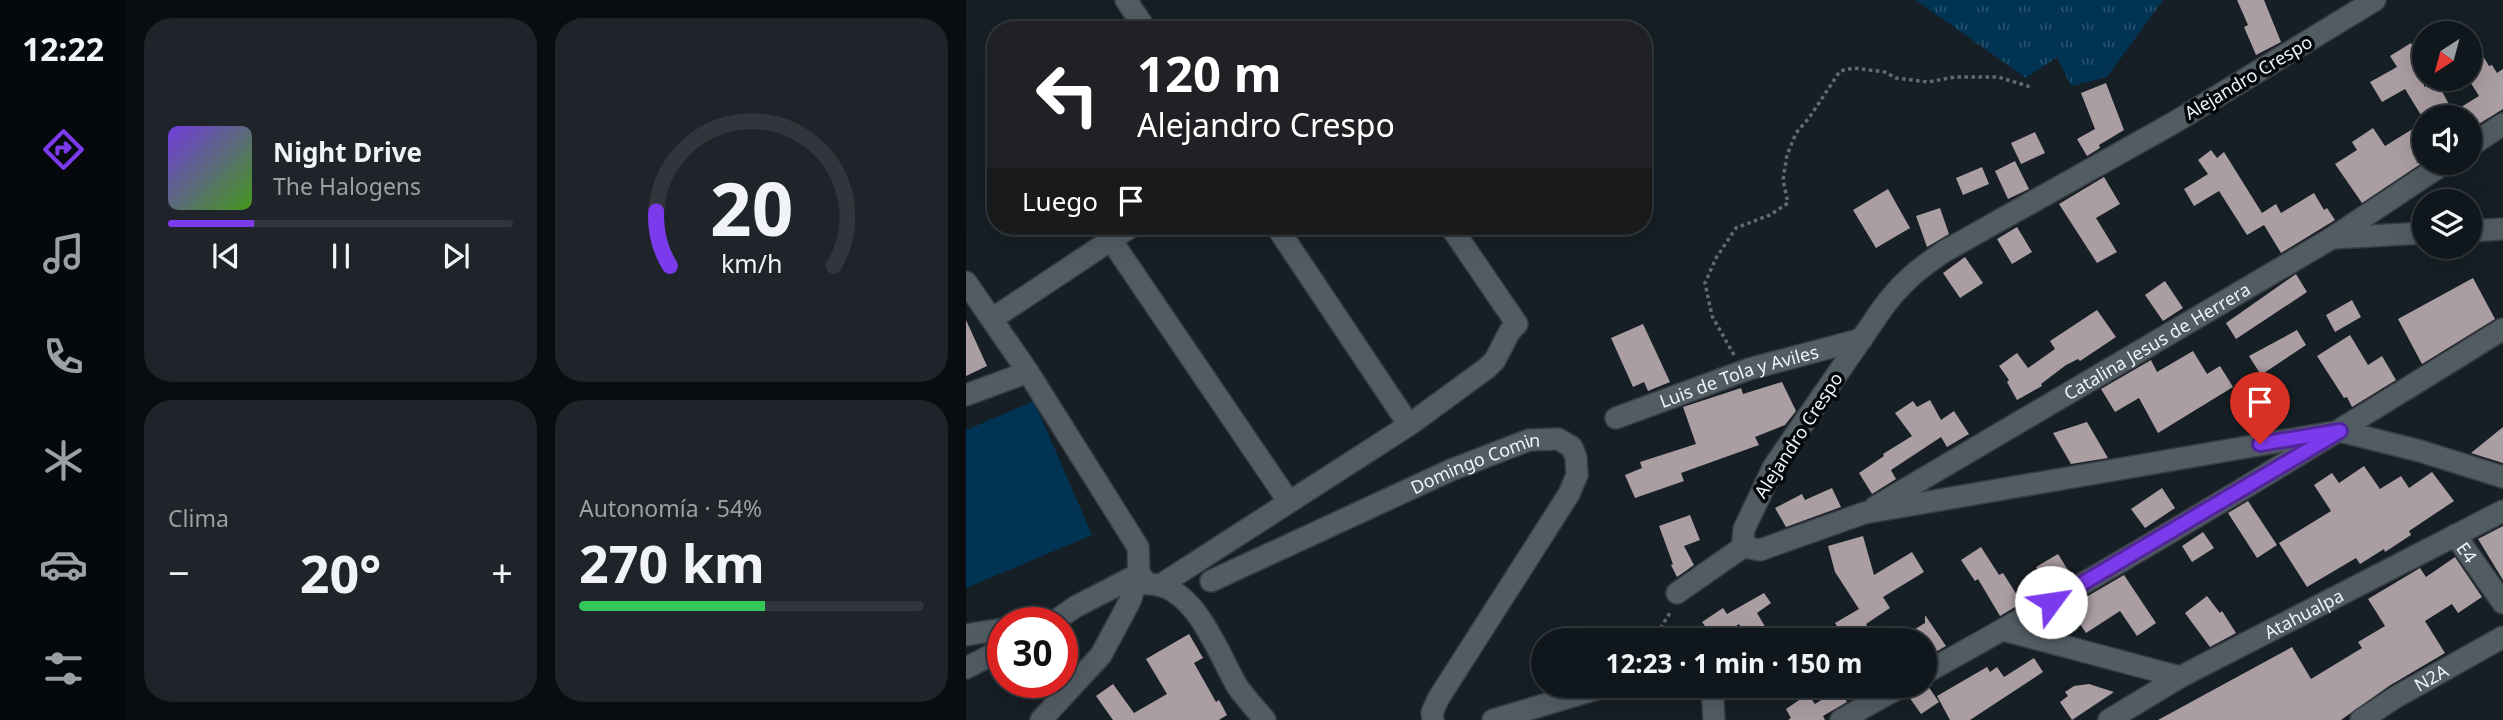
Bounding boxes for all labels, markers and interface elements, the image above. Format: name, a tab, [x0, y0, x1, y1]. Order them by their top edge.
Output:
north arrow	[2412, 21, 2482, 91]
map controls	[2412, 21, 2482, 259]
text: 12:22	[22, 27, 104, 70]
street label: Alejandro Crespo	[2180, 29, 2316, 125]
text: 120 m	[1137, 40, 1282, 106]
icon: left	[1022, 49, 1113, 140]
text: Alejandro Crespo	[1137, 103, 1395, 146]
button: sound	[2412, 105, 2482, 175]
icon: directions	[39, 125, 88, 174]
text: Night Drive	[273, 134, 422, 170]
text: 20	[710, 159, 793, 258]
text: The Halogens	[273, 170, 421, 202]
icon: arrive	[1112, 182, 1150, 220]
text: Luego	[1022, 183, 1098, 219]
button: layers	[2412, 189, 2482, 259]
icon: music	[39, 229, 88, 278]
icon: previous	[207, 237, 245, 275]
icon: pause	[322, 237, 360, 275]
icon: next	[437, 237, 475, 275]
text: km/h	[721, 246, 782, 280]
street label: Catalina Jesus de Herrera	[2059, 277, 2255, 405]
icon: phone	[39, 332, 88, 381]
street label: Luis de Tola y Aviles	[1656, 339, 1821, 413]
street label: Alejandro Crespo	[1748, 368, 1848, 502]
pin	[2230, 372, 2290, 444]
icon: arrive	[2241, 383, 2279, 421]
street label: Domingo Comin	[1406, 428, 1541, 499]
icon: climate	[39, 436, 88, 485]
text: Autonomía · 54%	[579, 492, 762, 524]
text: Clima	[168, 502, 229, 534]
text: 270 km	[579, 527, 765, 598]
text: 20°	[300, 537, 381, 608]
street label: E4	[2451, 537, 2483, 567]
icon: car	[39, 540, 88, 589]
text: −	[168, 546, 190, 598]
text: +	[491, 546, 513, 598]
position arrow	[2014, 565, 2088, 639]
street label: Atahualpa	[2260, 583, 2347, 644]
speed limit sign: 30	[987, 607, 1078, 698]
icon: filters	[39, 644, 88, 693]
text: 12:23 · 1 min · 150 m	[1606, 645, 1862, 681]
street label: N2A	[2410, 658, 2453, 697]

